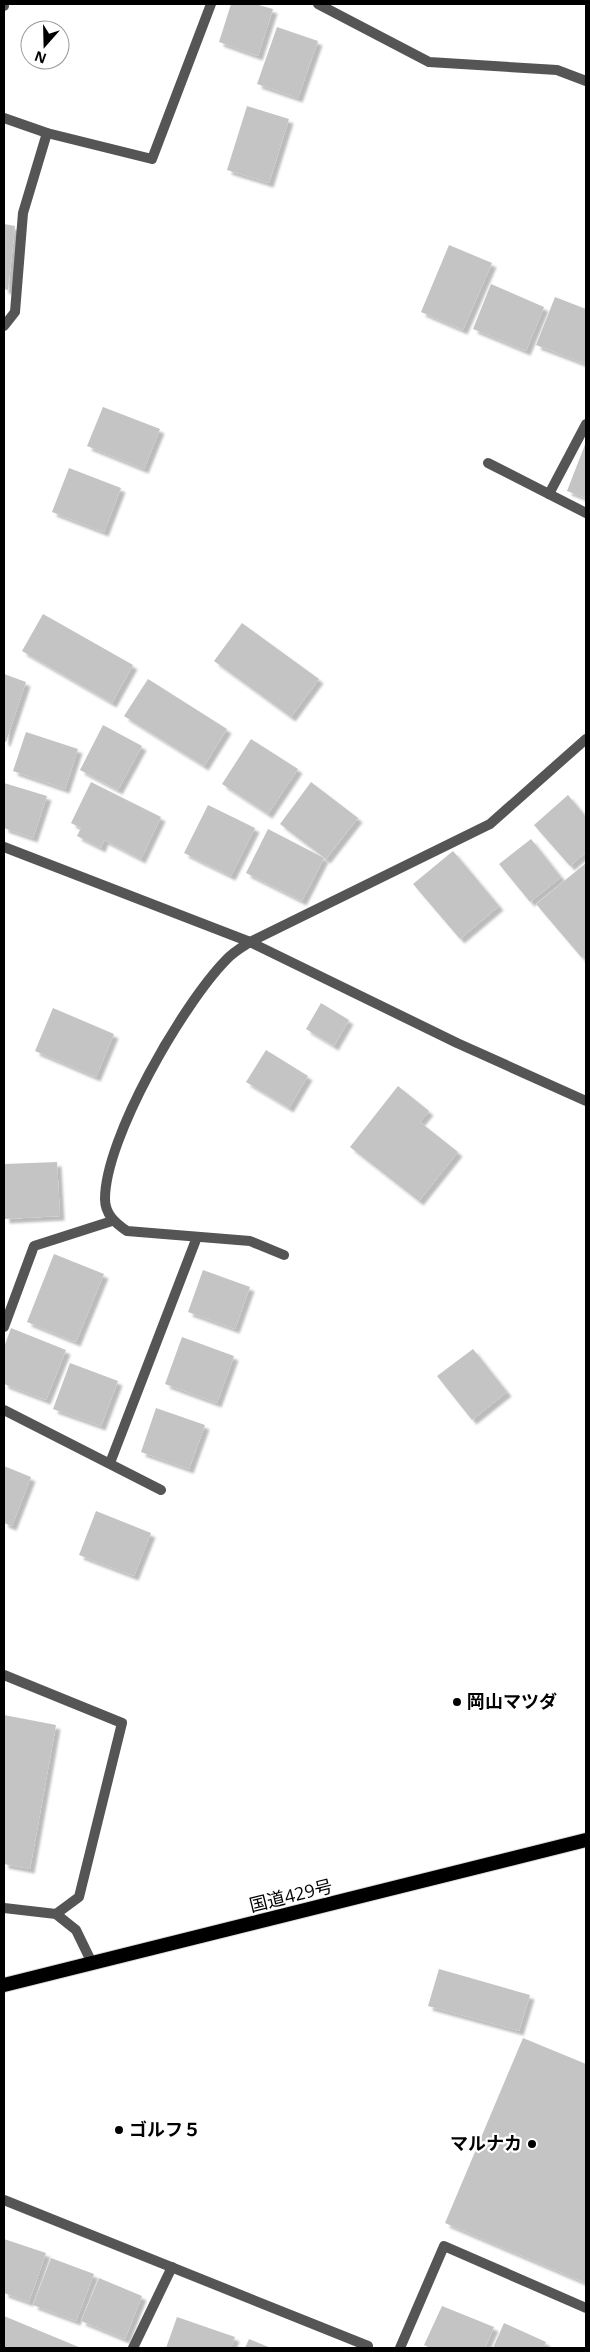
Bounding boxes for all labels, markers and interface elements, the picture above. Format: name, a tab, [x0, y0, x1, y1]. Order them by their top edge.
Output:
north arrow	[20, 20, 70, 70]
text: N	[32, 47, 49, 69]
place label: 岡山マツダ	[467, 1689, 557, 1713]
marker: 岡山マツダ	[451, 1696, 463, 1708]
street label: 国道429号	[247, 1873, 335, 1917]
place label: ゴルフ５	[129, 2117, 201, 2141]
marker: ゴルフ５	[113, 2124, 125, 2136]
place label: マルナカ	[450, 2131, 522, 2155]
marker: マルナカ	[526, 2138, 538, 2150]

